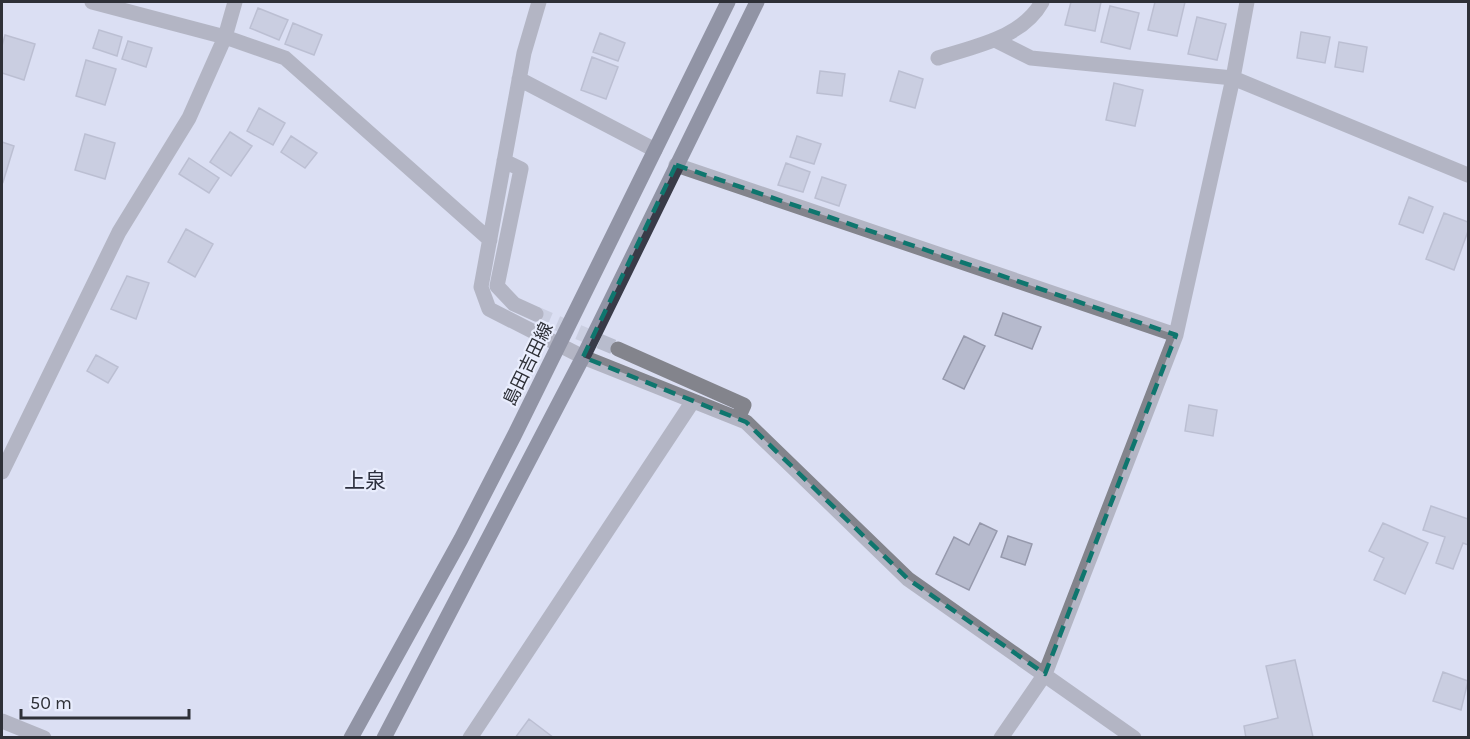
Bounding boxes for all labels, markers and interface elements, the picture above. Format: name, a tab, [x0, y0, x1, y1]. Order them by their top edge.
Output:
street label: 島田吉田線	[498, 319, 558, 409]
district label: 上泉	[344, 469, 386, 493]
scale bar	[21, 682, 189, 720]
text: 50 m	[30, 692, 72, 714]

